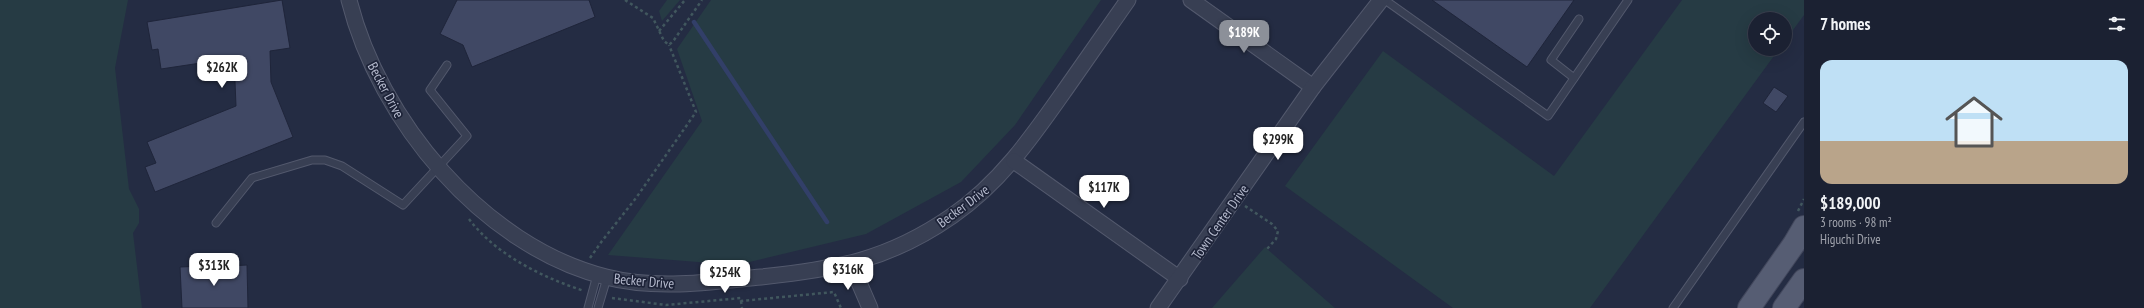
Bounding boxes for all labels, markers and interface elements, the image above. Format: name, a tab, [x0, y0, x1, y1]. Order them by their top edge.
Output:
map controls	[1748, 12, 1792, 56]
button: locate	[1748, 12, 1792, 56]
text: 7 homes	[1820, 13, 1871, 35]
icon: filters	[2106, 13, 2128, 35]
pin: $189K	[1216, 20, 1272, 54]
text: $189K	[1228, 24, 1260, 41]
pin: $262K	[194, 55, 250, 89]
text: $262K	[206, 59, 238, 76]
street label: Becker Drive	[364, 59, 408, 121]
icon: home	[1938, 86, 2010, 158]
pin: $299K	[1250, 127, 1306, 161]
text: $299K	[1262, 131, 1294, 148]
pin: $117K	[1076, 175, 1132, 209]
text: $117K	[1088, 179, 1120, 196]
street label: Becker Drive	[933, 180, 993, 231]
street label: Town Center Drive	[1187, 181, 1253, 263]
text: $189,000	[1820, 192, 1881, 214]
text: 3 rooms · 98 m²	[1820, 214, 1892, 231]
text: Higuchi Drive	[1820, 231, 1881, 248]
pin: $313K	[186, 253, 242, 287]
text: $313K	[198, 257, 230, 274]
pin: $316K	[820, 257, 876, 291]
pin: $254K	[697, 260, 753, 294]
text: $316K	[832, 261, 864, 278]
text: $254K	[709, 264, 741, 281]
street label: Becker Drive	[613, 269, 675, 293]

